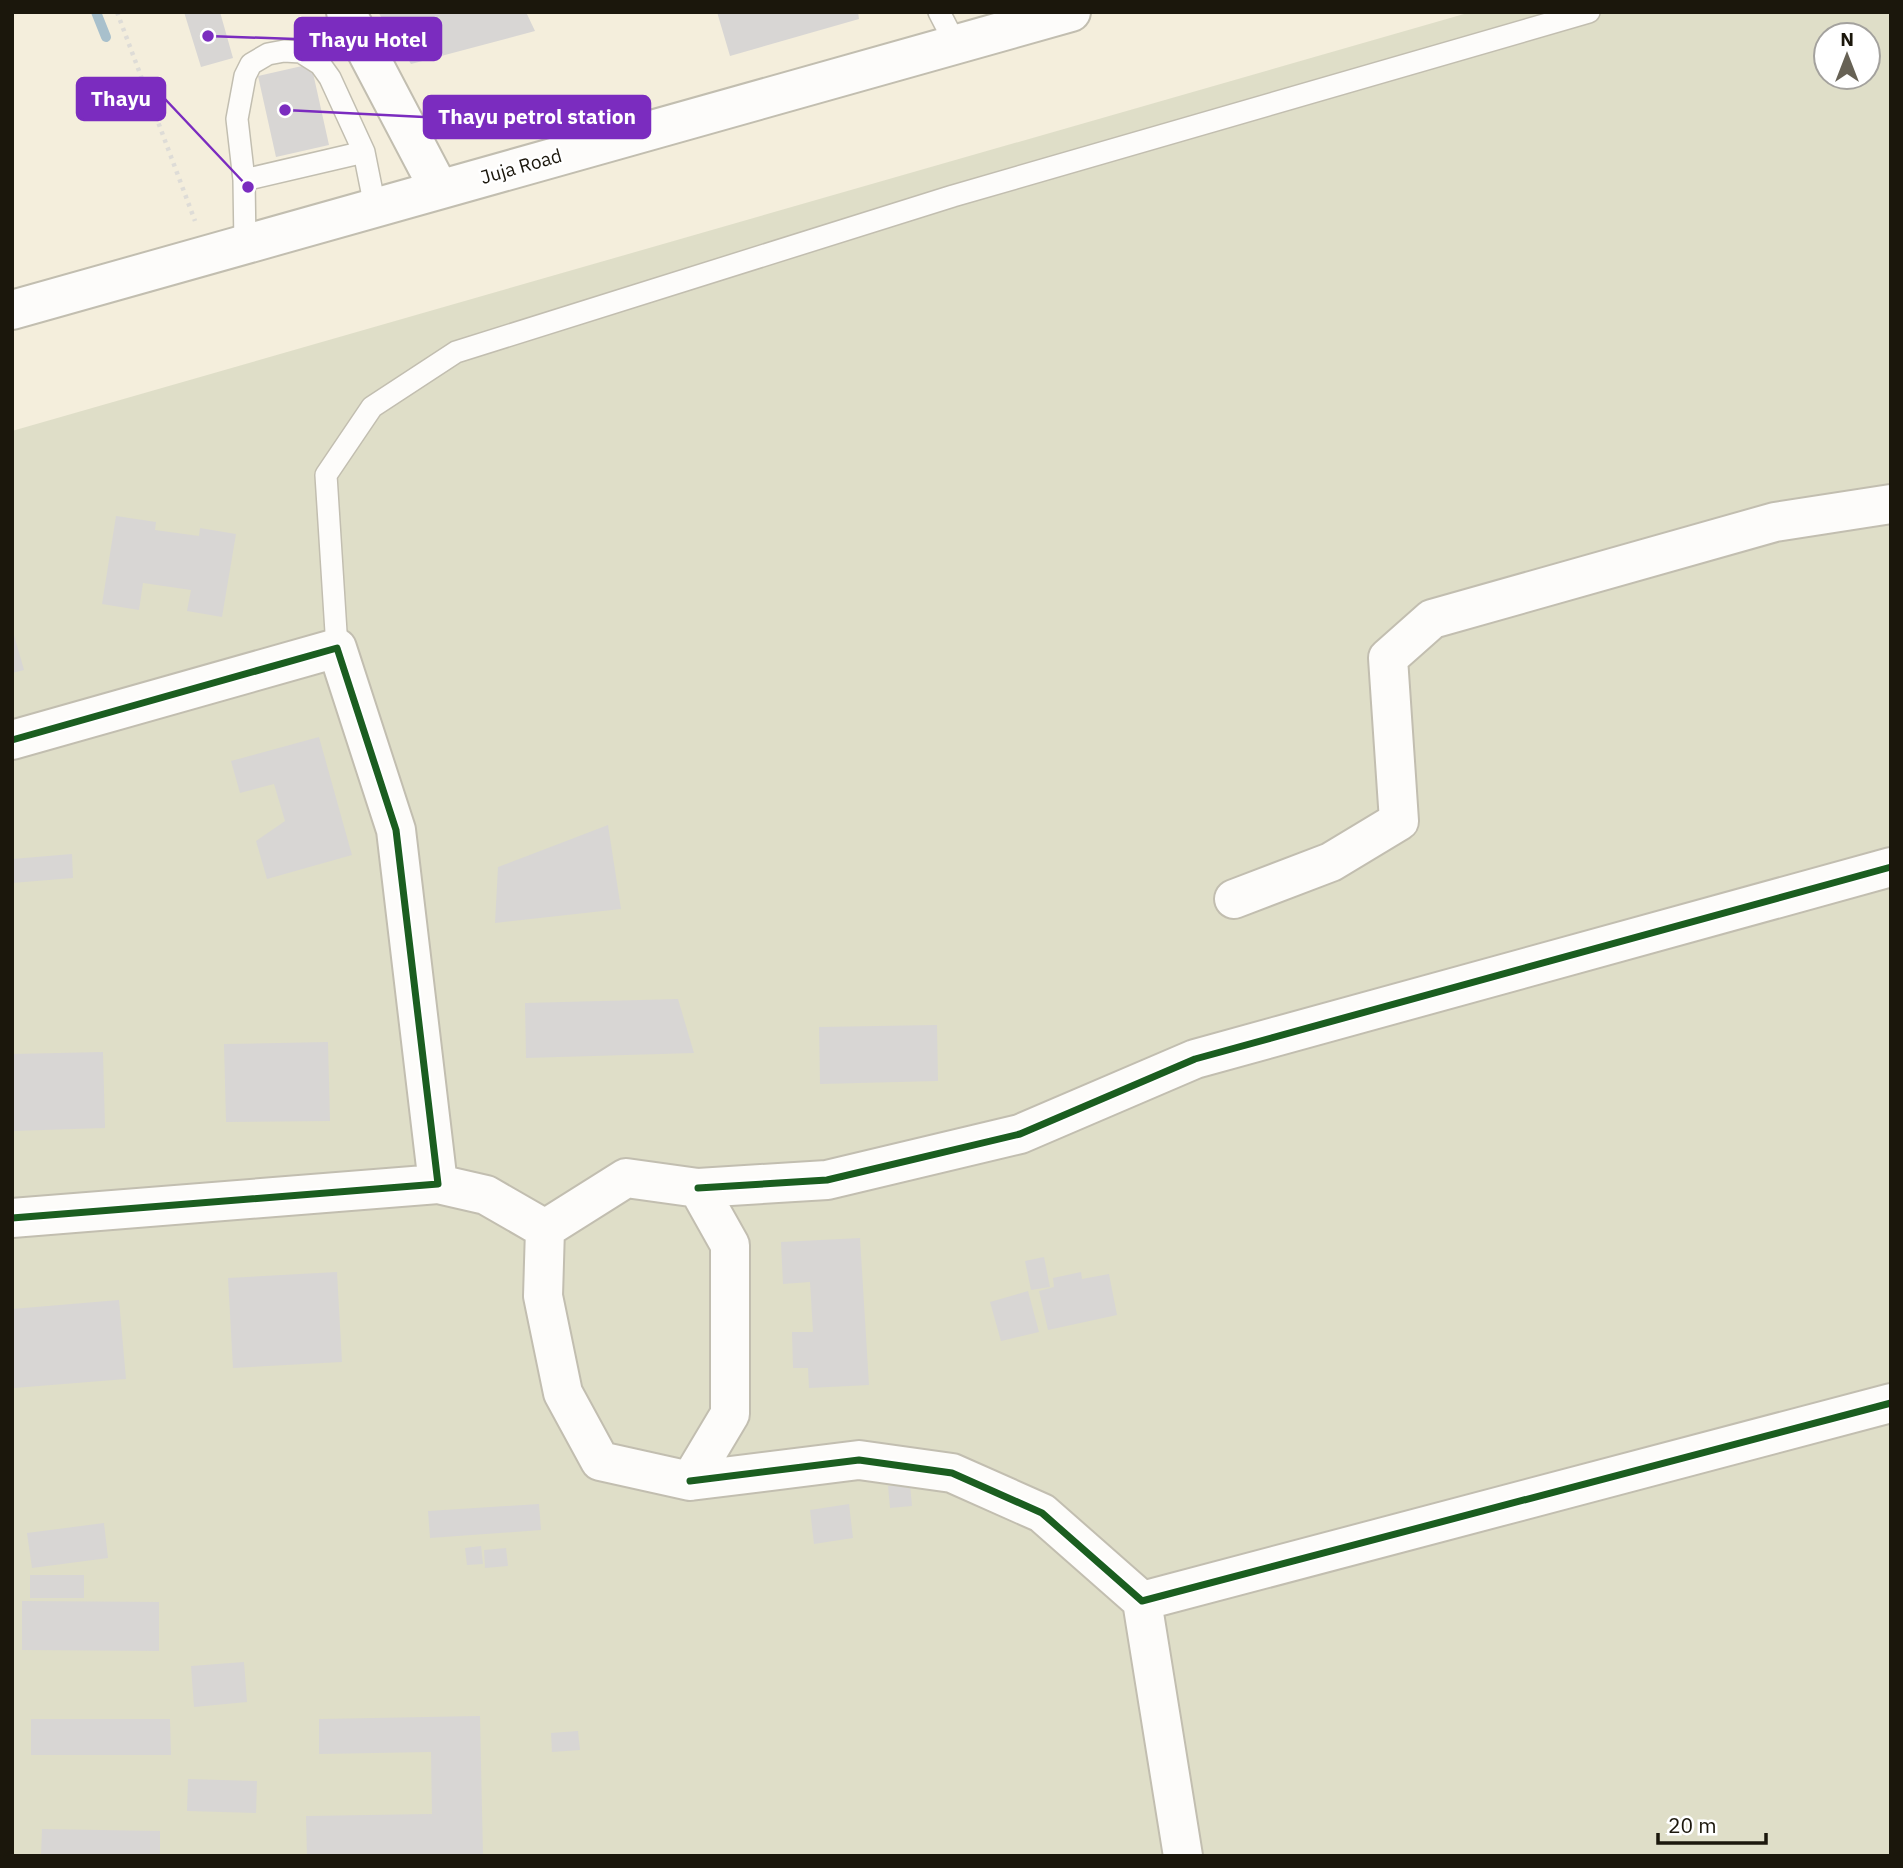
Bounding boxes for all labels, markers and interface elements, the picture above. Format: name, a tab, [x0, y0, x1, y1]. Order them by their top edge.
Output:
callout: Thayu Hotel	[295, 18, 441, 60]
north arrow	[1812, 21, 1882, 91]
text: Thayu Hotel	[309, 25, 427, 53]
text: N	[1840, 27, 1854, 51]
callout: Thayu	[77, 78, 165, 120]
text: Thayu	[91, 84, 151, 112]
callout: Thayu petrol station	[424, 96, 650, 138]
text: Thayu petrol station	[438, 102, 636, 130]
street label: Juja Road	[478, 143, 564, 189]
scale bar	[1658, 1801, 1766, 1845]
text: 20 m	[1668, 1811, 1717, 1839]

